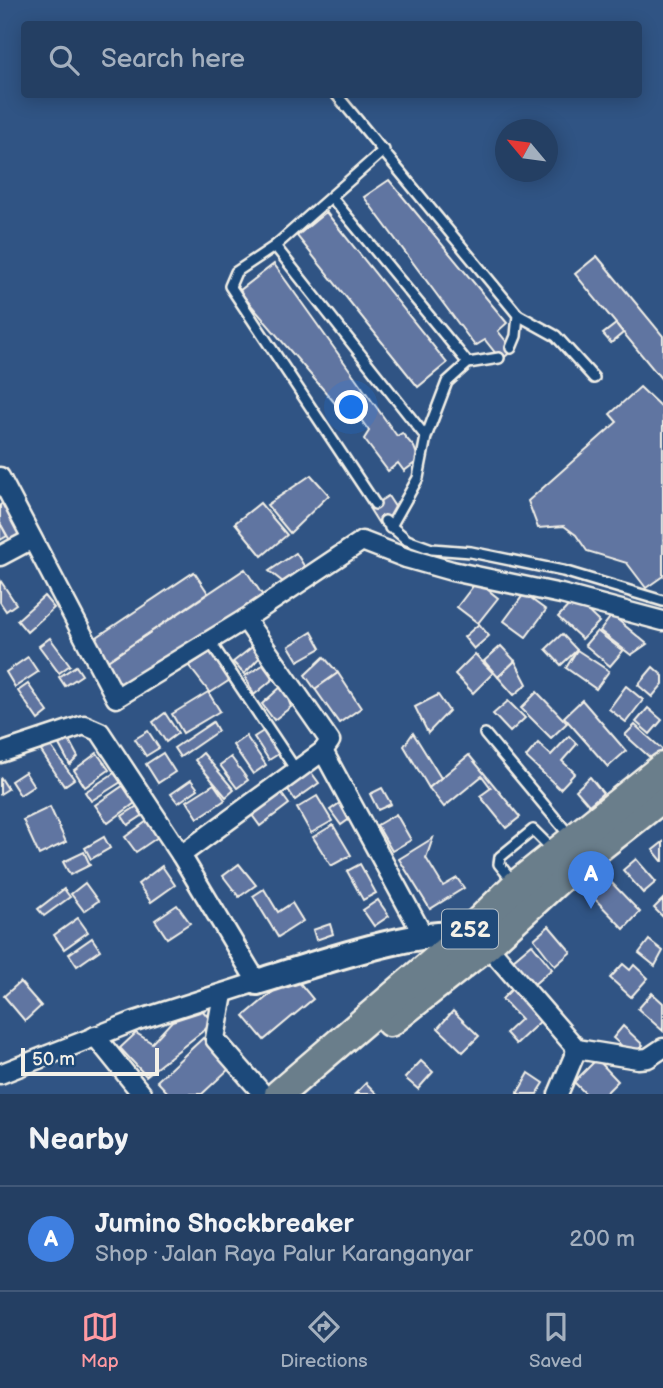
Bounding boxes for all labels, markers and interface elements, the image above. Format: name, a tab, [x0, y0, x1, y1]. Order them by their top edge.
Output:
search box	[21, 21, 642, 98]
icon: search	[45, 41, 83, 79]
text: Search here	[101, 44, 245, 75]
north arrow	[495, 119, 558, 182]
your location	[334, 390, 368, 424]
pin: A	[568, 851, 614, 909]
road number: 252	[442, 910, 498, 948]
scale bar	[21, 1045, 159, 1077]
text: 50 m	[32, 1048, 75, 1071]
text: Nearby	[28, 1122, 128, 1158]
text: Jumino Shockbreaker	[95, 1209, 354, 1240]
text: A	[44, 1225, 58, 1253]
text: 200 m	[569, 1225, 635, 1253]
text: Shop · Jalan Raya Palur Karanganyar	[95, 1240, 473, 1268]
tab: Map	[81, 1308, 119, 1373]
tab: Directions	[280, 1308, 368, 1373]
tab: Saved	[529, 1308, 582, 1373]

